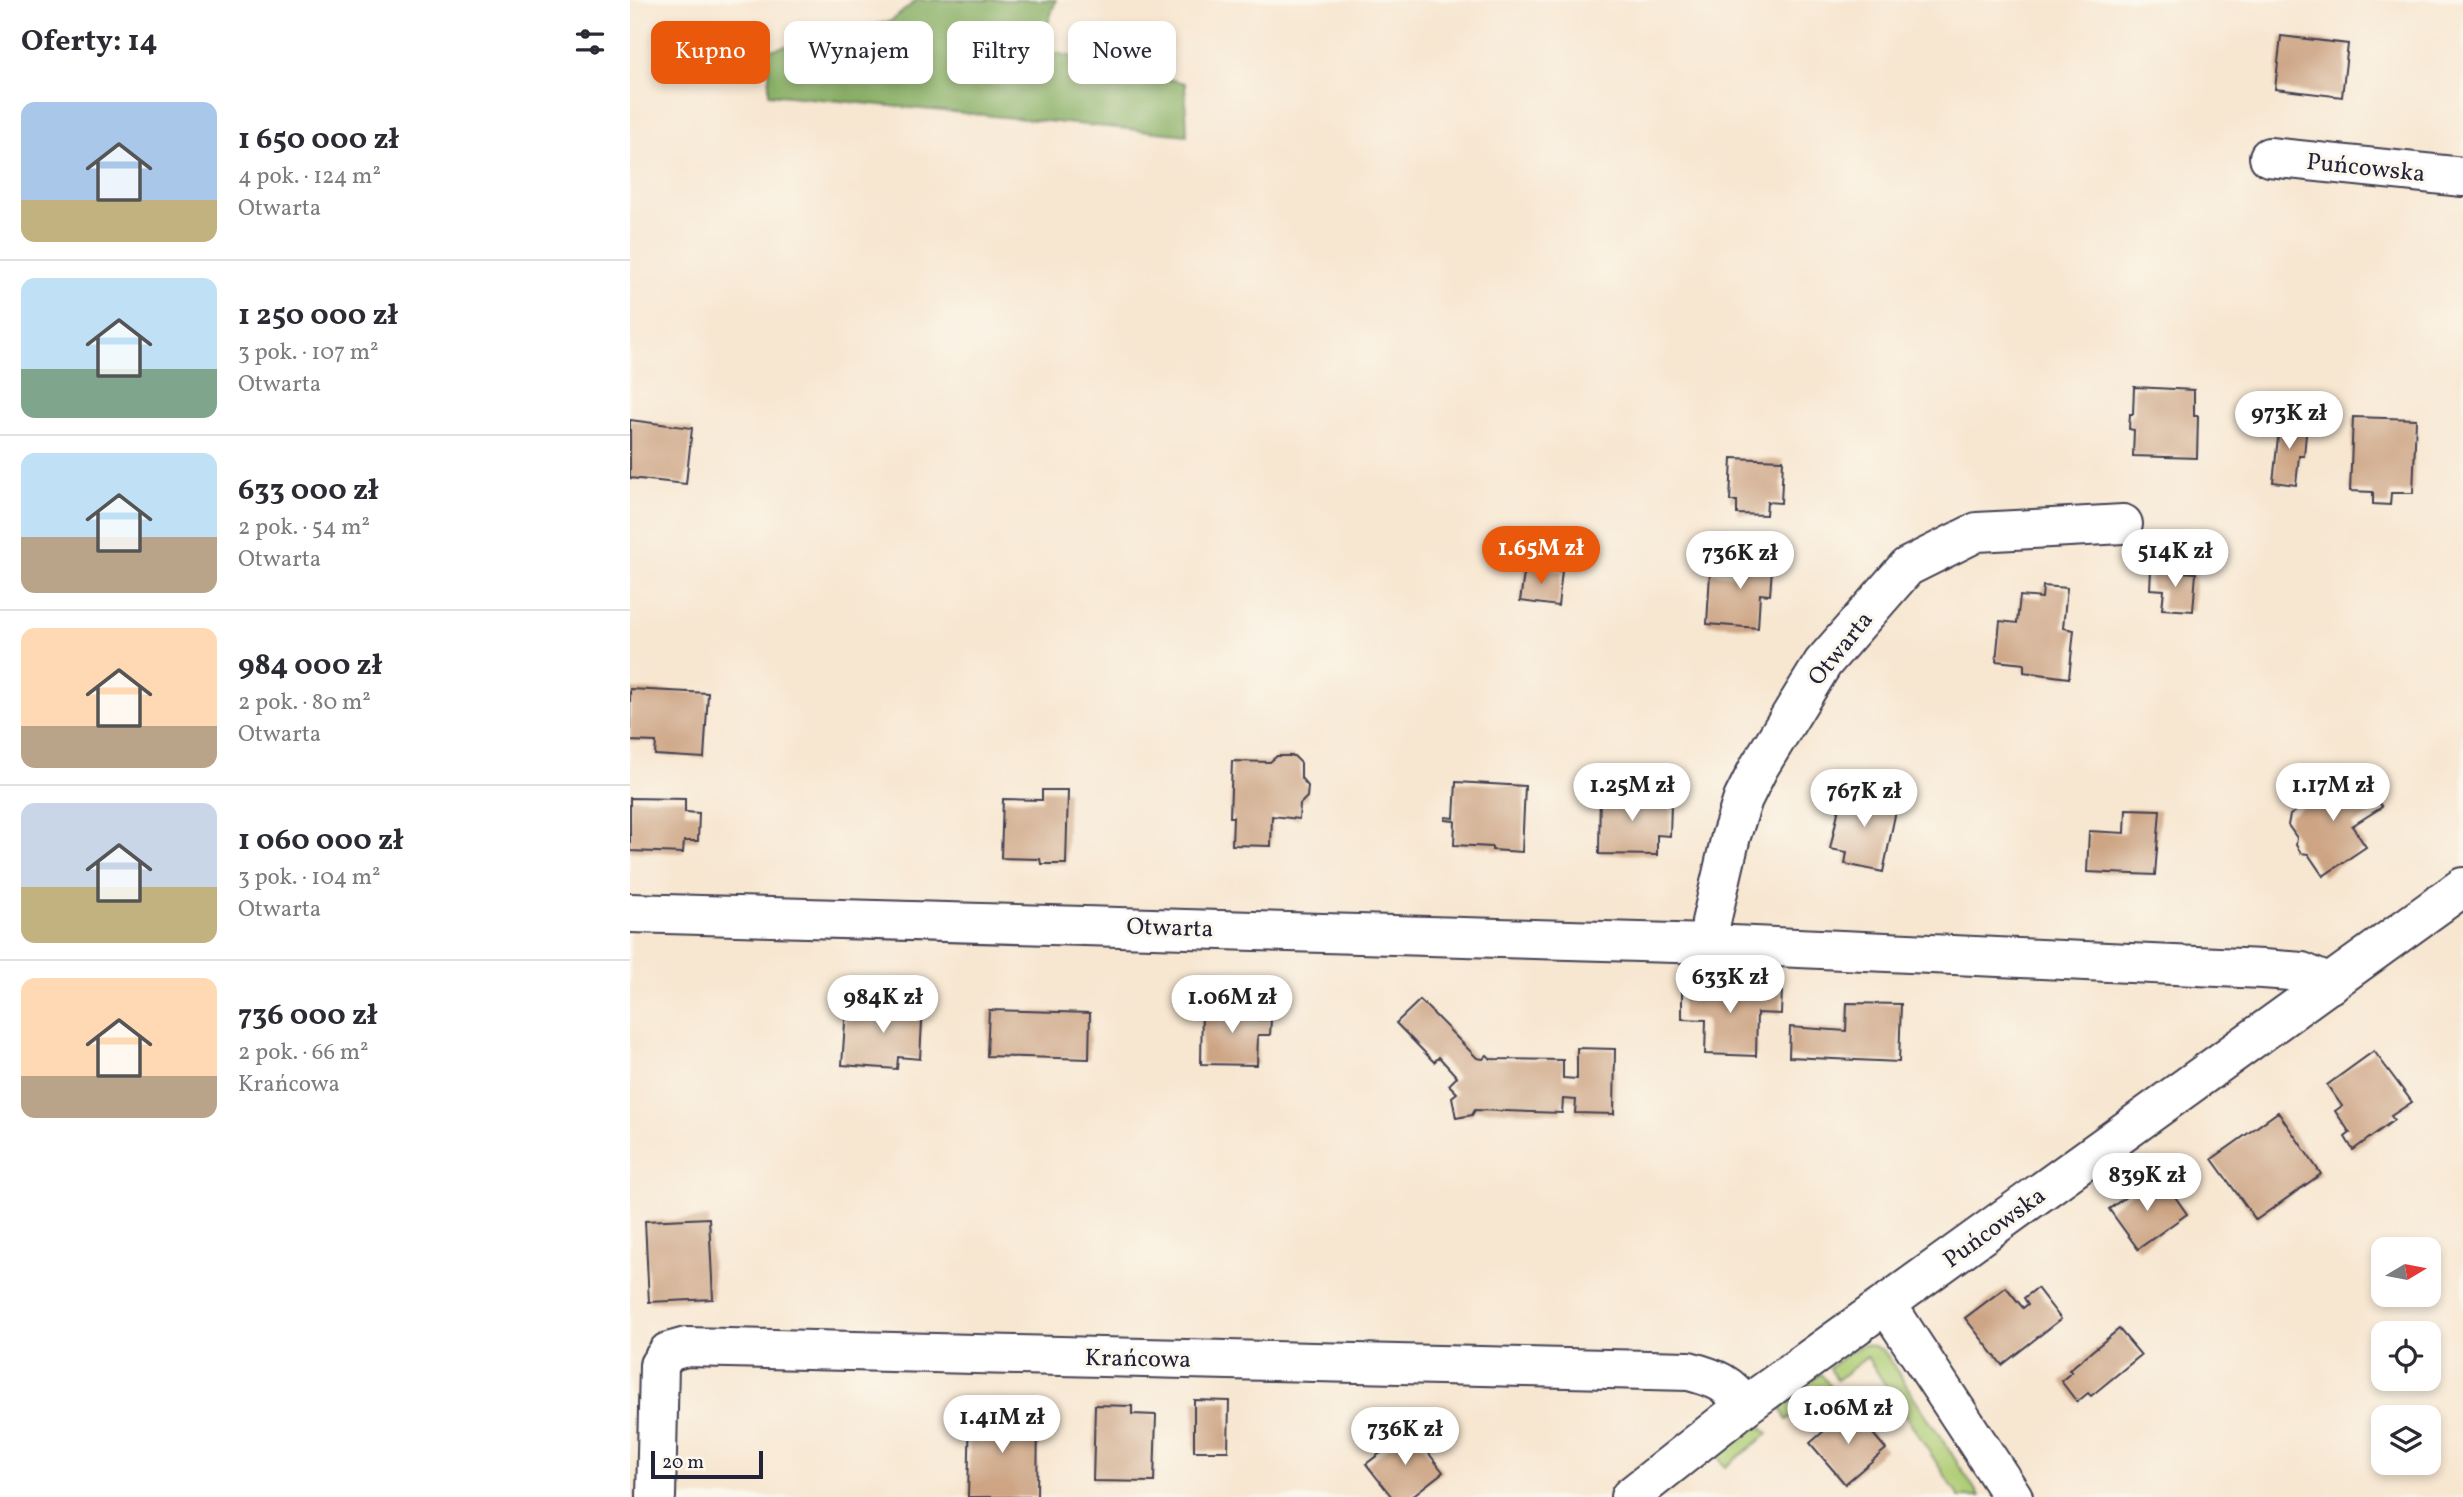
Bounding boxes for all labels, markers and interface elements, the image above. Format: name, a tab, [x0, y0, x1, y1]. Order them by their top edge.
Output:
text: Oferty: 14	[21, 21, 158, 63]
chip: Kupno	[651, 21, 770, 84]
chip: Wynajem	[784, 21, 933, 84]
chip: Filtry	[947, 21, 1054, 84]
chip: Nowe	[1068, 21, 1176, 84]
icon: filters	[571, 23, 609, 61]
text: 1 650 000 zł	[238, 119, 399, 161]
icon: home	[77, 130, 161, 214]
street label: Puńcowska	[2305, 146, 2427, 192]
text: 4 pok. · 124 m²	[238, 161, 381, 193]
text: Otwarta	[238, 193, 321, 225]
text: 1 250 000 zł	[238, 295, 398, 337]
icon: home	[77, 306, 161, 390]
text: 3 pok. · 107 m²	[238, 337, 379, 369]
text: Otwarta	[238, 369, 321, 401]
pin: 973K zł	[2224, 392, 2354, 451]
text: 973K zł	[2251, 398, 2327, 430]
text: 633 000 zł	[238, 470, 378, 512]
icon: home	[77, 481, 161, 565]
text: 2 pok. · 54 m²	[238, 512, 370, 544]
pin: 1.65M zł	[1469, 526, 1613, 586]
pin: 514K zł	[2110, 530, 2240, 589]
pin: 736K zł	[1675, 532, 1805, 591]
text: 1.65M zł	[1498, 533, 1584, 565]
text: 514K zł	[2137, 536, 2213, 568]
text: 736K zł	[1702, 538, 1778, 570]
text: Otwarta	[238, 544, 321, 576]
street label: Otwarta	[1801, 605, 1882, 694]
text: 984 000 zł	[238, 645, 382, 687]
icon: home	[77, 656, 161, 740]
text: 2 pok. · 80 m²	[238, 687, 371, 719]
text: Otwarta	[238, 719, 321, 751]
pin: 1.25M zł	[1560, 764, 1704, 823]
pin: 1.17M zł	[2261, 764, 2405, 823]
text: 1.25M zł	[1589, 770, 1675, 802]
pin: 767K zł	[1799, 770, 1929, 829]
text: 1.17M zł	[2292, 770, 2374, 802]
text: 767K zł	[1826, 776, 1902, 808]
text: 1 060 000 zł	[238, 820, 403, 862]
icon: home	[77, 831, 161, 915]
text: 3 pok. · 104 m²	[238, 862, 381, 894]
text: Otwarta	[238, 894, 321, 926]
street label: Otwarta	[1126, 910, 1214, 948]
pin: 633K zł	[1665, 956, 1795, 1015]
text: 633K zł	[1692, 962, 1768, 994]
pin: 984K zł	[818, 976, 948, 1035]
pin: 1.06M zł	[1160, 976, 1304, 1035]
text: 984K zł	[843, 982, 923, 1014]
text: 1.06M zł	[1187, 982, 1277, 1014]
text: 736 000 zł	[238, 995, 377, 1037]
icon: home	[77, 1006, 161, 1090]
text: 2 pok. · 66 m²	[238, 1037, 369, 1069]
text: Krańcowa	[238, 1069, 340, 1101]
pin: 839K zł	[2082, 1154, 2212, 1213]
text: 839K zł	[2108, 1160, 2186, 1192]
street label: Puńcowska	[1937, 1180, 2053, 1277]
north arrow	[2371, 1237, 2441, 1307]
map controls	[2371, 1237, 2441, 1475]
button: locate	[2371, 1321, 2441, 1391]
street label: Krańcowa	[1084, 1342, 1191, 1378]
pin: 1.06M zł	[1776, 1386, 1920, 1446]
text: 1.06M zł	[1803, 1393, 1893, 1425]
pin: 1.41M zł	[930, 1396, 1074, 1455]
text: 1.41M zł	[959, 1402, 1045, 1434]
button: layers	[2371, 1405, 2441, 1475]
pin: 736K zł	[1340, 1408, 1470, 1467]
text: 736K zł	[1367, 1414, 1443, 1446]
scale bar	[651, 1448, 763, 1480]
text: 20 m	[662, 1450, 704, 1476]

